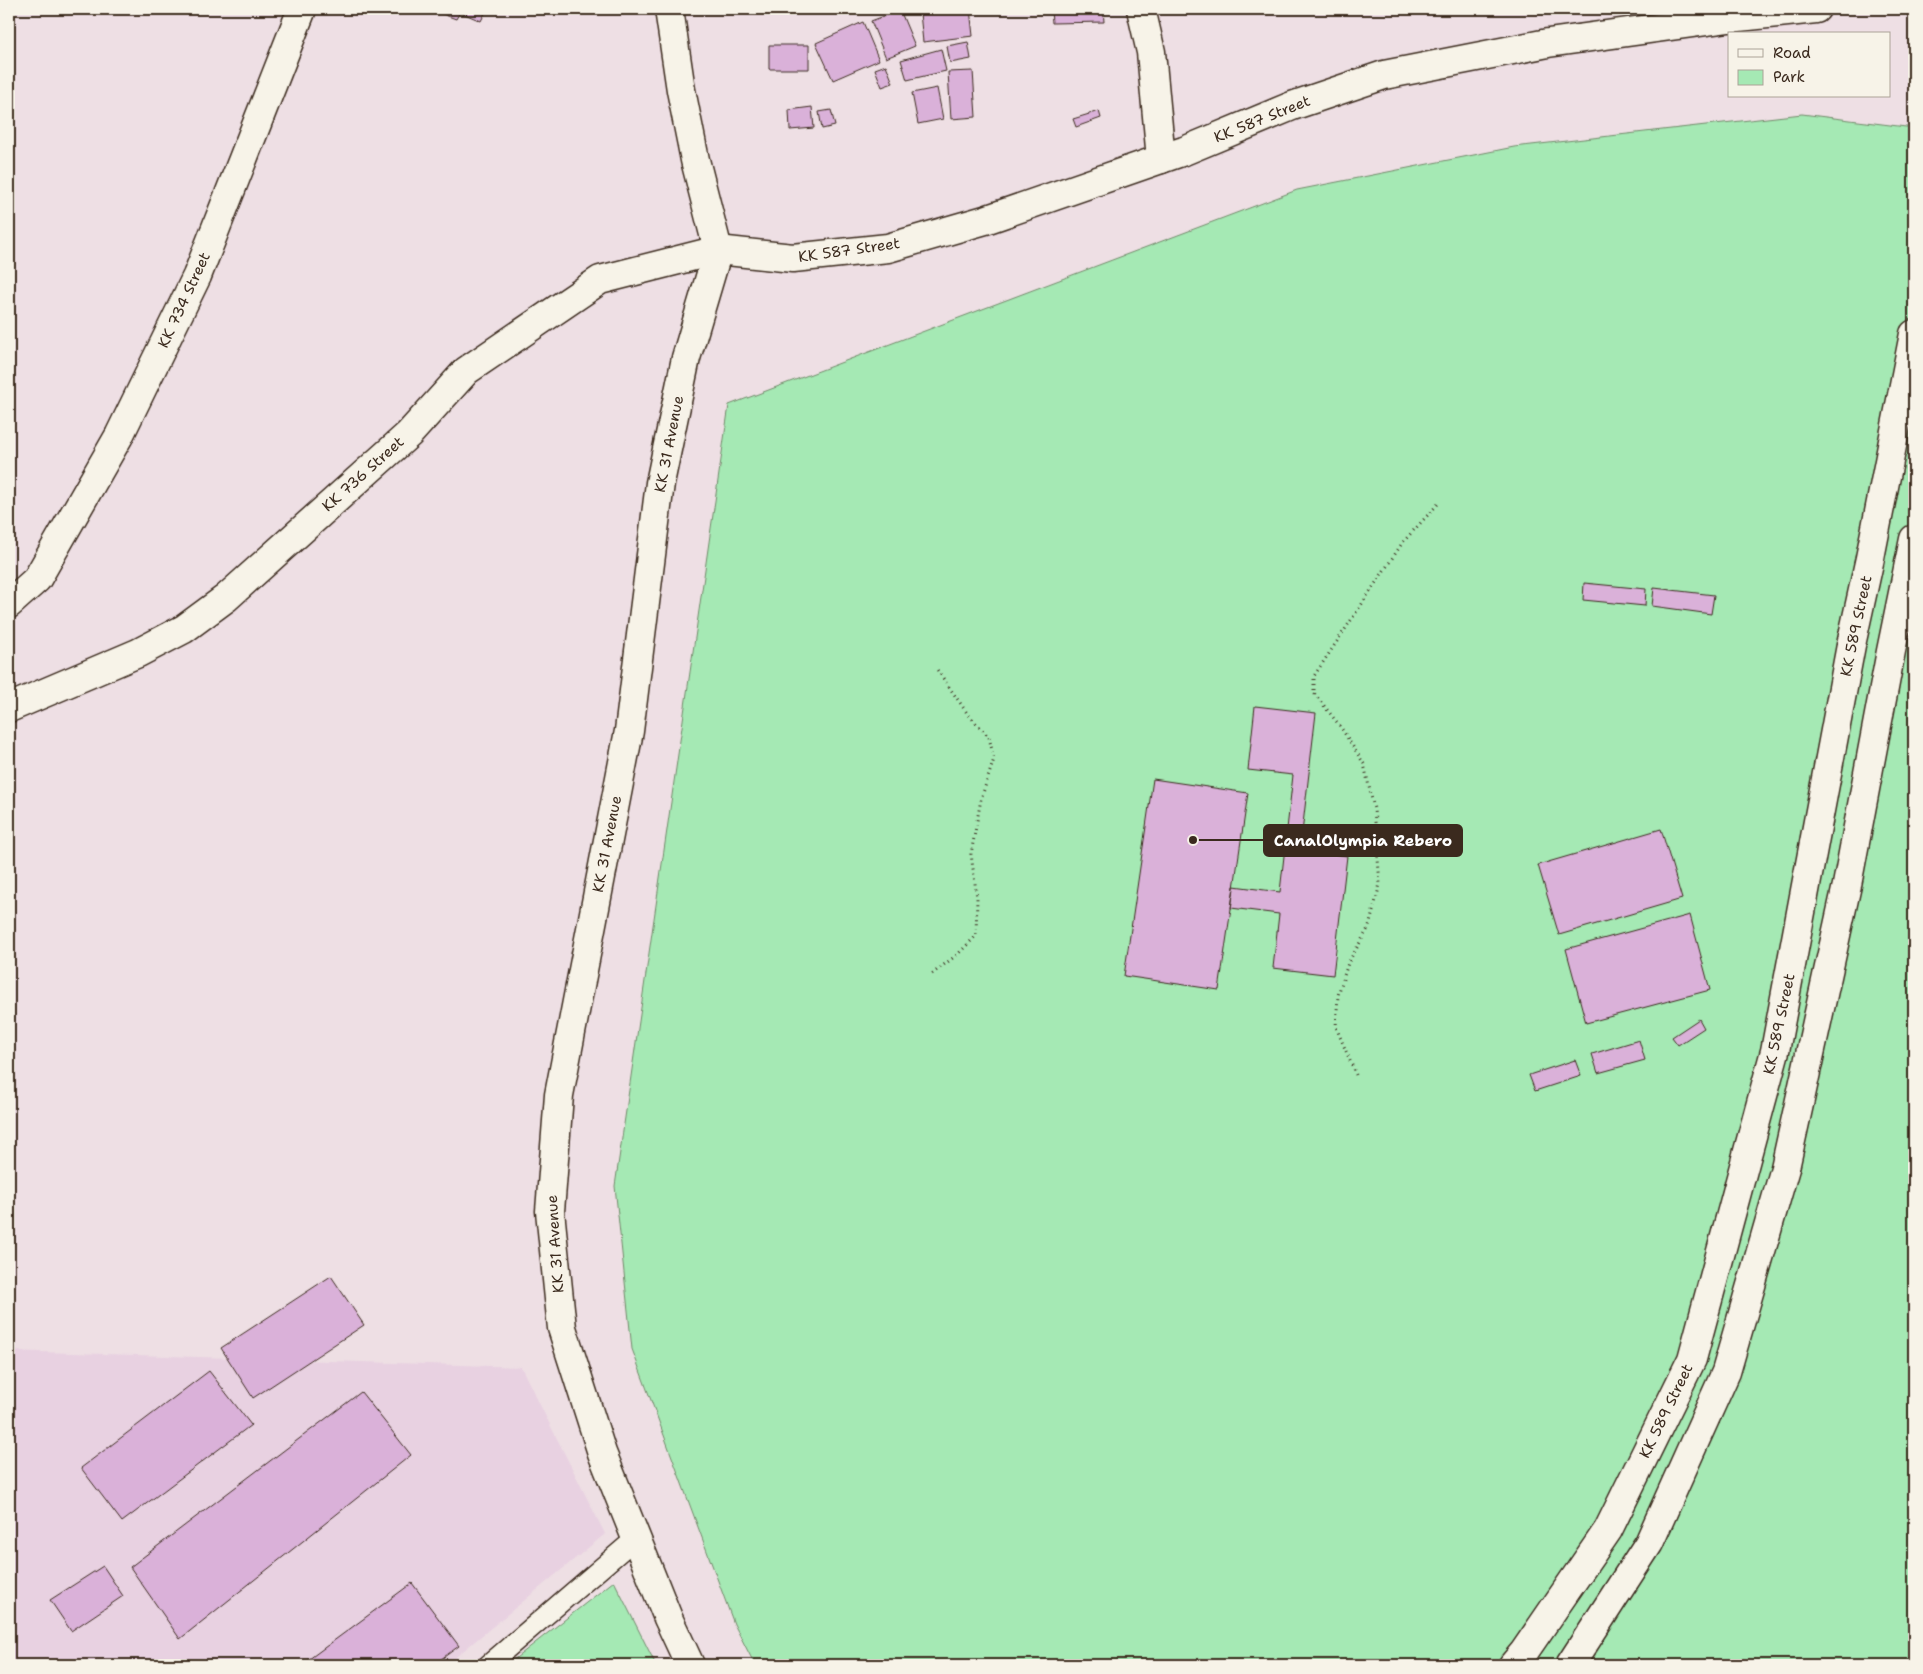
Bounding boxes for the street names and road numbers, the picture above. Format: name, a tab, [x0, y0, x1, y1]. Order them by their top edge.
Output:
street label: KK 587 Street	[1211, 91, 1313, 147]
street label: KK 587 Street	[797, 233, 901, 267]
street label: KK 734 Street	[153, 249, 215, 351]
street label: KK 31 Avenue	[650, 394, 688, 494]
street label: KK 736 Street	[318, 432, 408, 516]
street label: KK 589 Street	[1836, 574, 1876, 678]
street label: KK 31 Avenue	[588, 794, 626, 894]
street label: KK 589 Street	[1759, 972, 1799, 1076]
street label: KK 31 Avenue	[542, 1194, 568, 1294]
street label: KK 589 Street	[1635, 1360, 1697, 1462]

